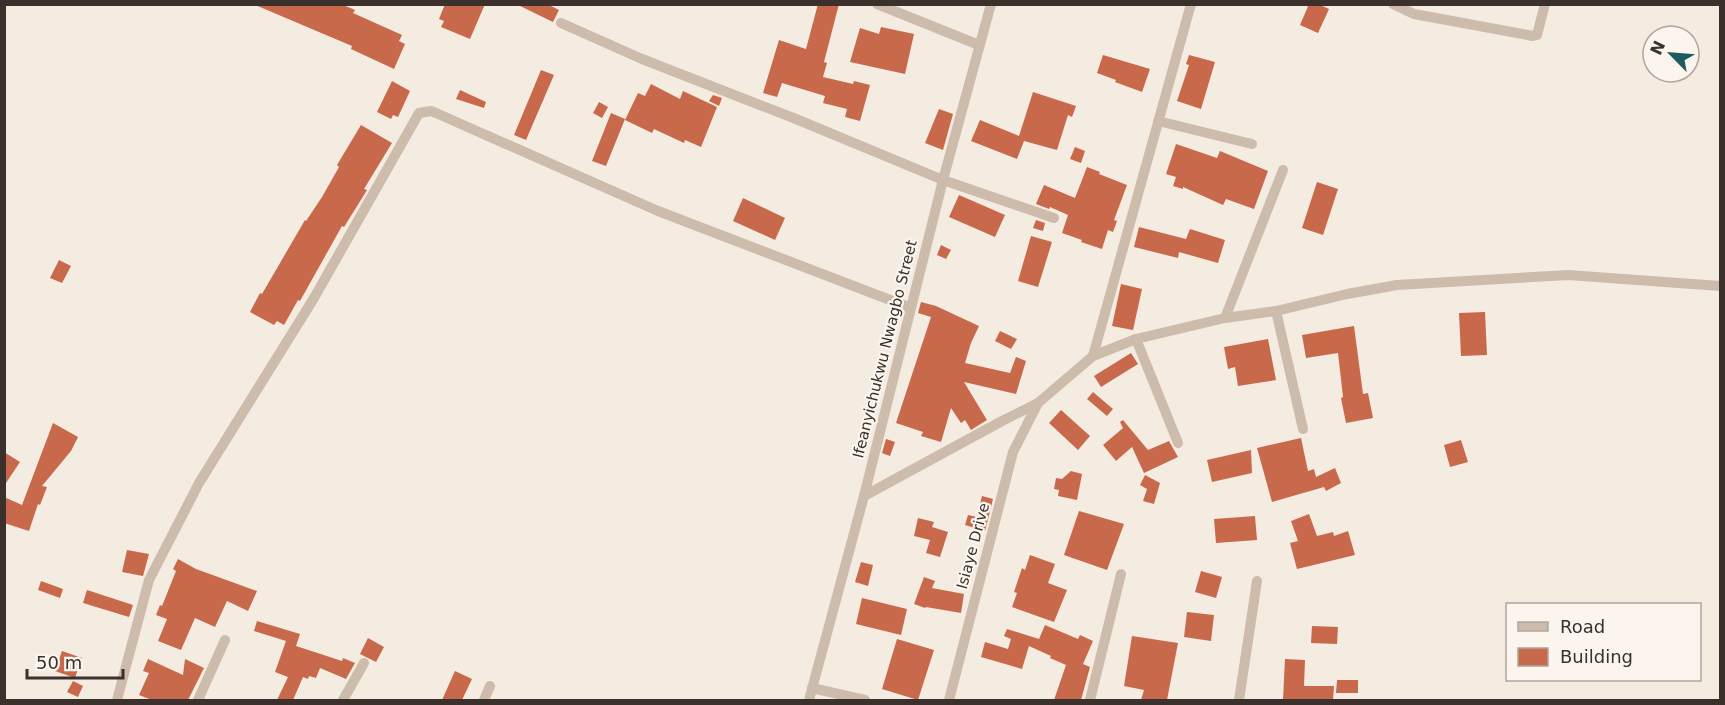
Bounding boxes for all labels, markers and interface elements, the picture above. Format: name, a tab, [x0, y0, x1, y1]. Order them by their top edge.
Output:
north arrow	[1641, 24, 1701, 84]
text: N	[1646, 38, 1669, 58]
street label: Ifeanyichukwu Nwagbo Street	[849, 238, 921, 460]
street label: Isiaye Drive	[953, 501, 993, 591]
legend	[1506, 603, 1701, 681]
text: Road	[1560, 616, 1605, 637]
scale bar	[27, 642, 123, 680]
text: Building	[1560, 646, 1633, 667]
text: 50 m	[36, 652, 82, 673]

